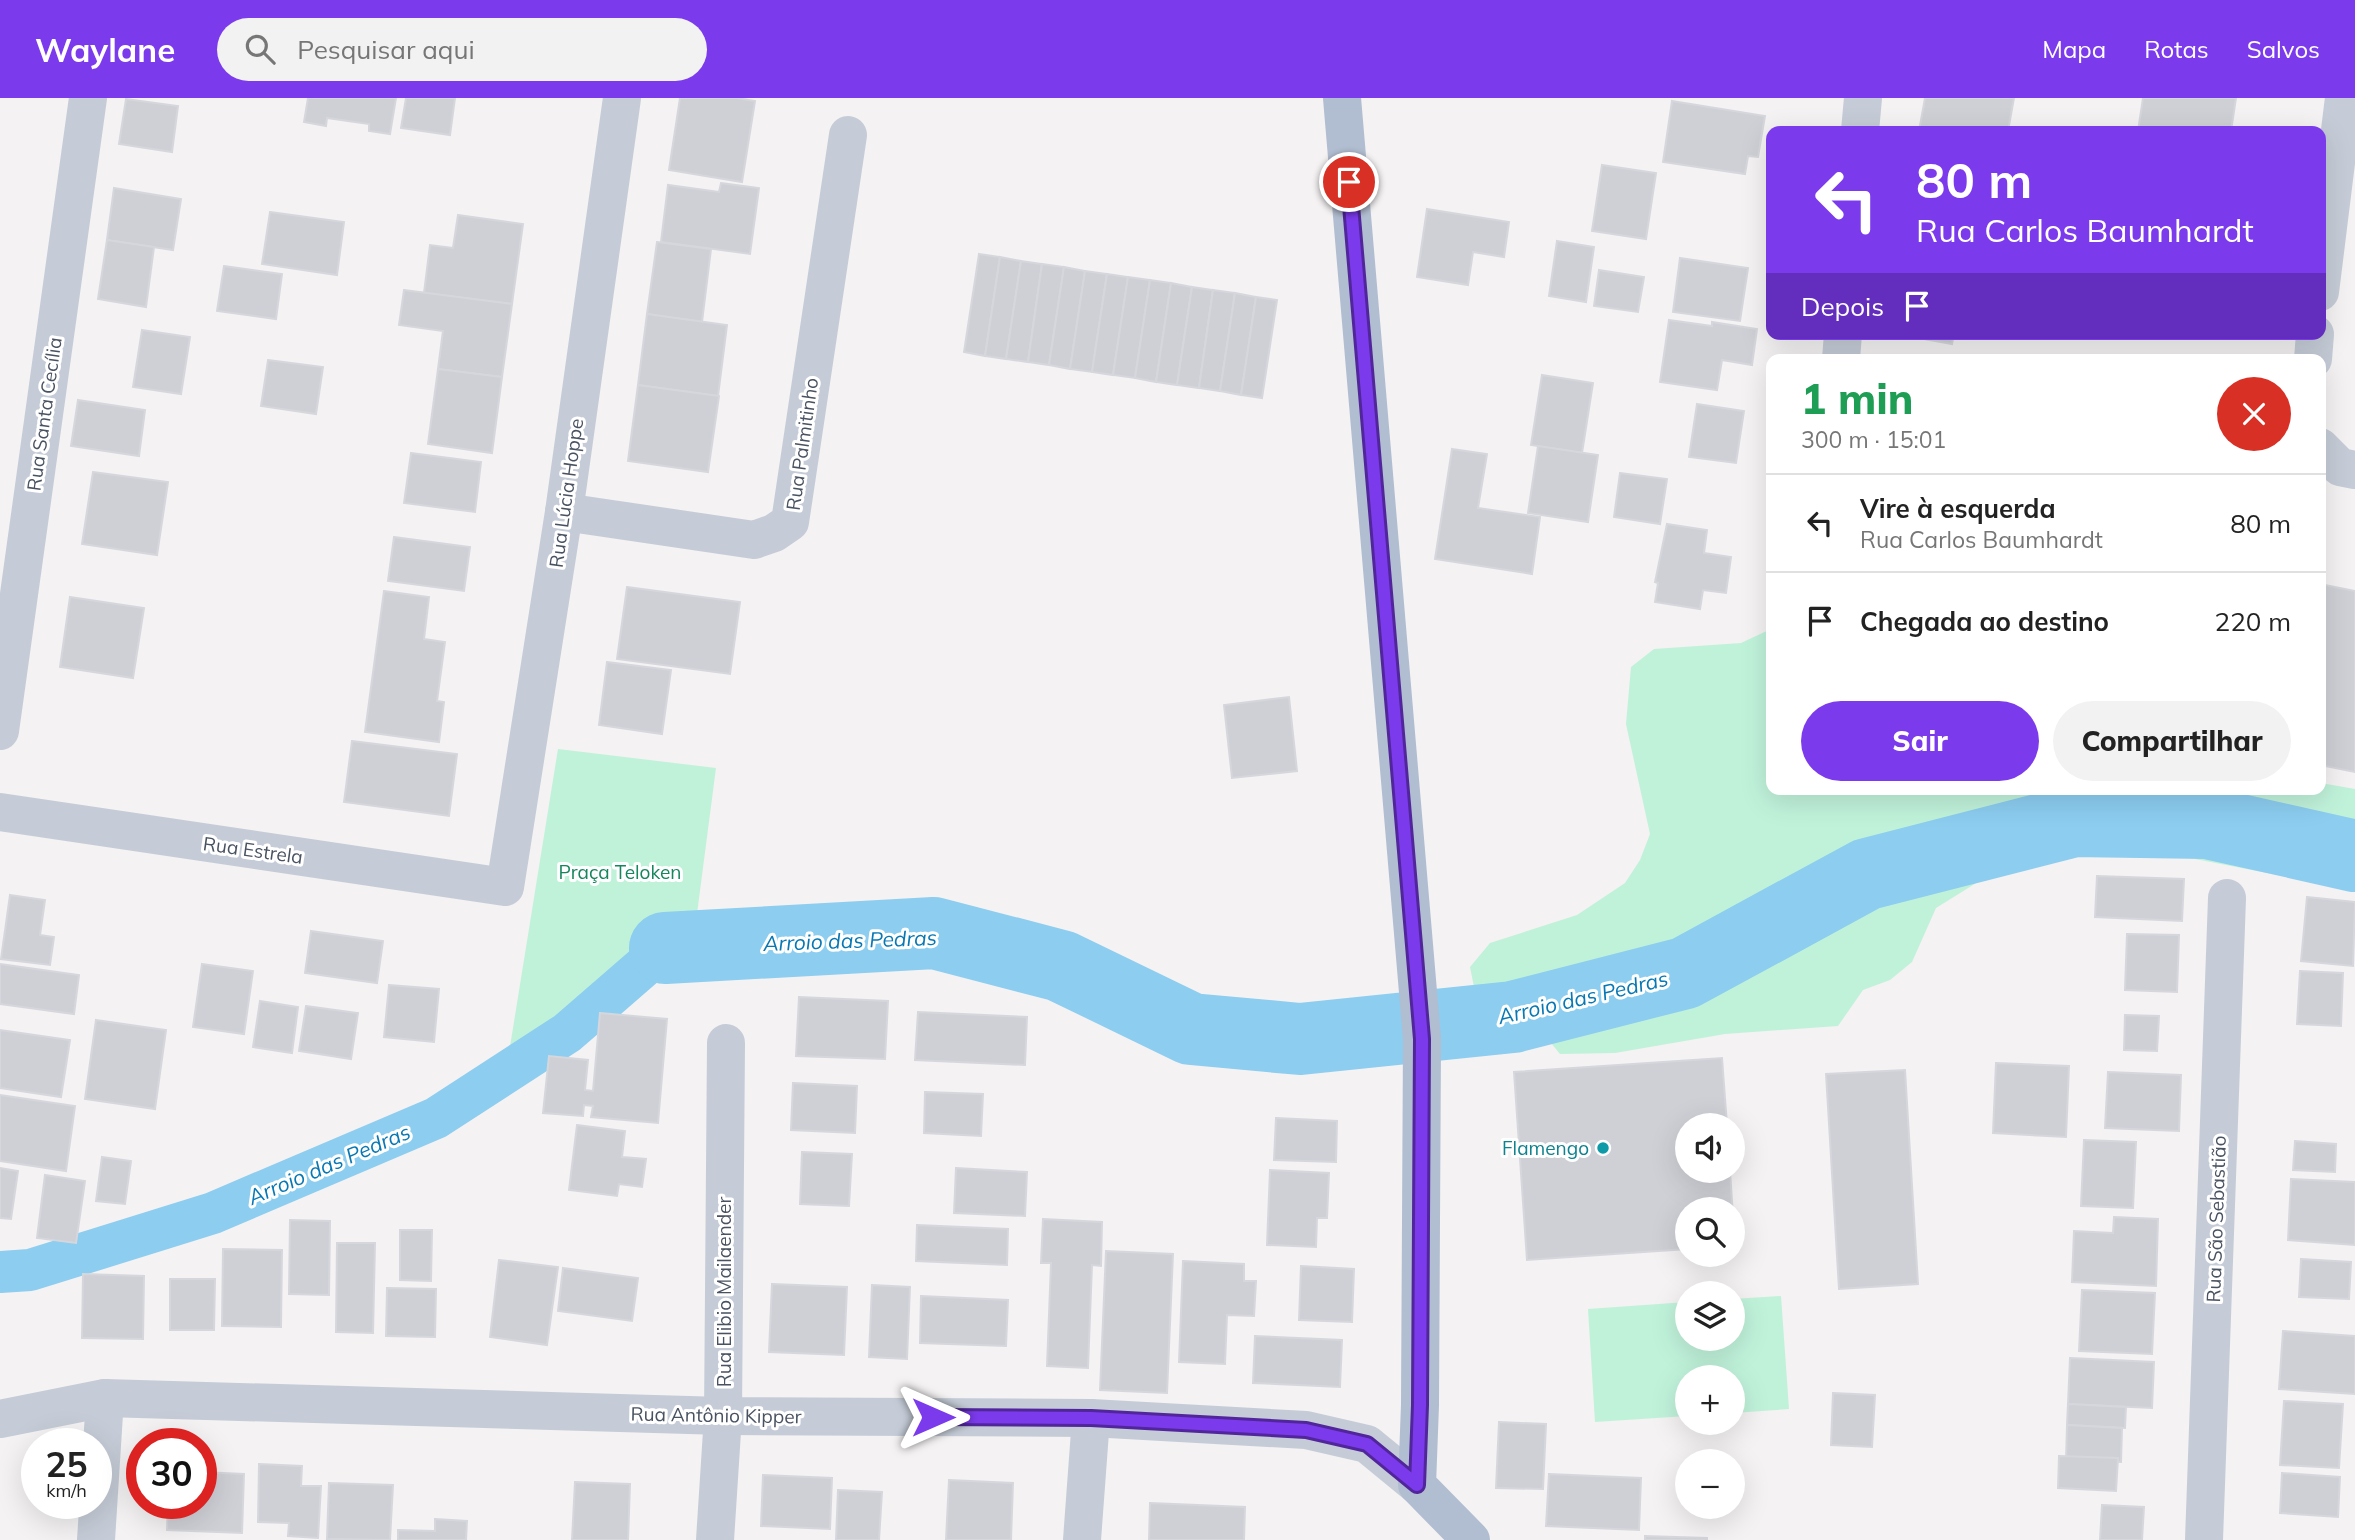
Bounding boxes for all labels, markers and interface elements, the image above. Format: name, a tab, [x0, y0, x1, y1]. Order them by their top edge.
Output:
search box	[217, 18, 707, 81]
text: Waylane	[35, 29, 175, 70]
icon: search	[241, 30, 279, 68]
text: Pesquisar aqui	[297, 33, 475, 66]
text: Mapa	[2042, 34, 2106, 64]
text: Rotas	[2144, 34, 2209, 64]
text: Salvos	[2247, 34, 2320, 64]
text: 80 m	[1916, 149, 2032, 210]
pin	[1319, 152, 1379, 212]
icon: left	[1801, 154, 1892, 245]
icon: arrive	[1330, 163, 1368, 201]
text: Rua Carlos Baumhardt	[1916, 210, 2254, 250]
icon: arrive	[1898, 287, 1936, 325]
text: Depois	[1801, 290, 1884, 323]
street label: Rua Santa Cecília	[21, 336, 67, 492]
text: 1 min	[1801, 372, 1914, 425]
street label: Rua Palmitinho	[781, 376, 823, 512]
button: close	[2217, 377, 2291, 451]
street label: Rua Lúcia Hoppe	[544, 417, 588, 569]
text: 300 m · 15:01	[1801, 425, 1946, 454]
text: Vire à esquerda	[1860, 492, 2056, 525]
icon: left	[1801, 504, 1839, 542]
text: 80 m	[2230, 507, 2291, 540]
text: Rua Carlos Baumhardt	[1860, 525, 2103, 554]
icon: arrive	[1801, 602, 1839, 640]
text: Chegada ao destino	[1860, 605, 2109, 638]
text: 220 m	[2215, 605, 2291, 638]
button: Sair	[1801, 701, 2039, 781]
button: Compartilhar	[2053, 701, 2291, 781]
street label: Rua Estrela	[202, 831, 304, 869]
park label: Praça Teloken	[559, 860, 681, 884]
water label: Arroio das Pedras	[762, 924, 937, 956]
water label: Arroio das Pedras	[1494, 965, 1671, 1029]
map controls	[1675, 1113, 1745, 1519]
button: sound	[1675, 1113, 1745, 1183]
water label: Arroio das Pedras	[243, 1118, 414, 1210]
street label: Rua São Sebastião	[2201, 1135, 2231, 1303]
place label: Flamengo	[1502, 1136, 1589, 1160]
marker: Flamengo	[1595, 1140, 1611, 1156]
street label: Rua Elibio Mailaender	[712, 1197, 736, 1387]
button: search	[1675, 1197, 1745, 1267]
button: layers	[1675, 1281, 1745, 1351]
button: +	[1675, 1365, 1745, 1435]
position arrow	[896, 1380, 970, 1454]
street label: Rua Antônio Kipper	[630, 1402, 802, 1428]
speed limit sign: 30	[126, 1428, 217, 1519]
text: 25	[45, 1442, 88, 1486]
button: −	[1675, 1449, 1745, 1519]
text: km/h	[46, 1479, 87, 1502]

